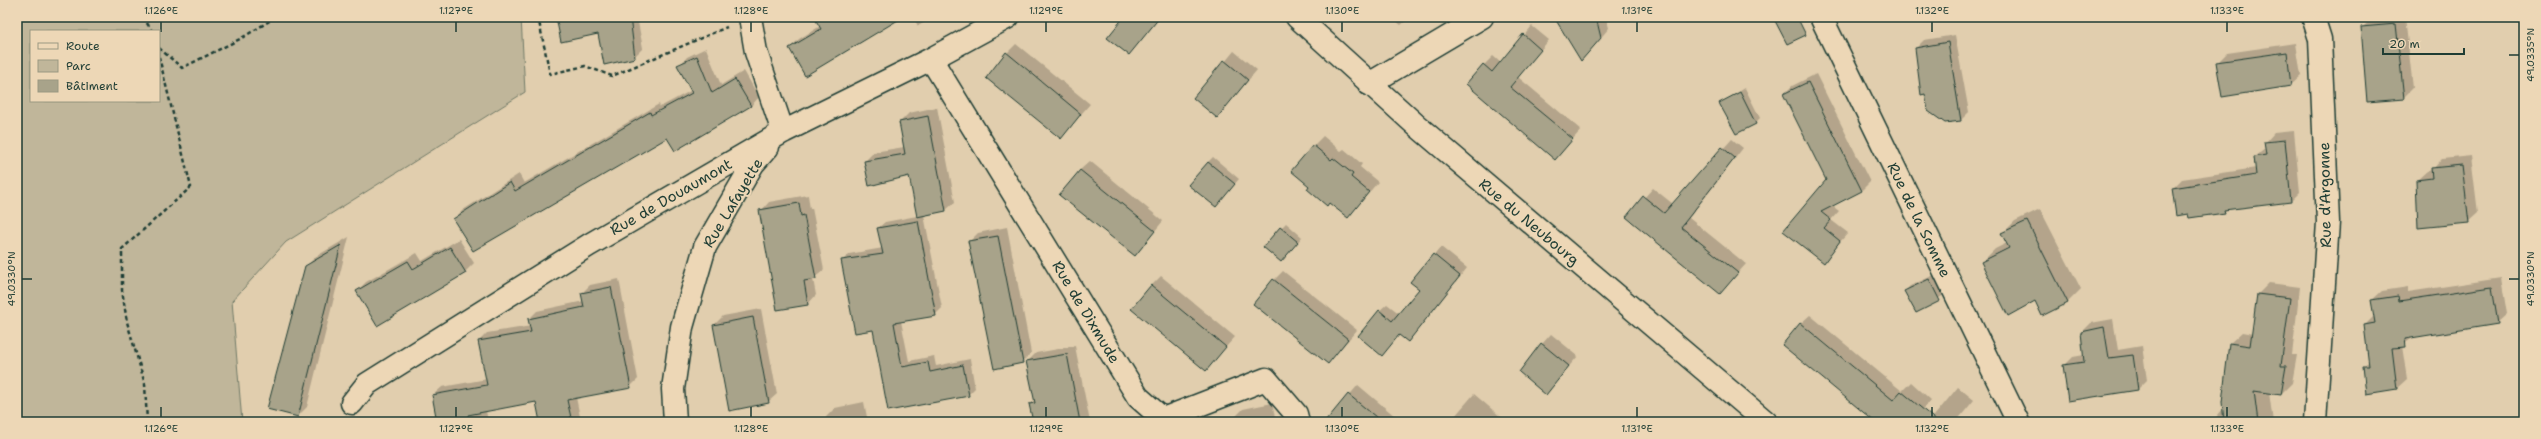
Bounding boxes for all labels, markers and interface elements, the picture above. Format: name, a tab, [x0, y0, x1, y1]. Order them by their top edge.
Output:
text: 1.126°E	[144, 4, 178, 17]
text: 1.127°E	[439, 4, 473, 17]
text: 1.128°E	[734, 4, 768, 17]
text: 1.129°E	[1029, 4, 1063, 17]
text: 1.130°E	[1325, 4, 1359, 17]
text: 1.131°E	[1621, 4, 1653, 17]
text: 1.132°E	[1915, 4, 1949, 17]
text: 1.133°E	[2210, 4, 2244, 17]
text: 49.0335°N	[2524, 28, 2537, 82]
legend	[30, 30, 160, 102]
scale bar	[2383, 30, 2464, 56]
text: 20 m	[2389, 36, 2420, 52]
text: Route	[66, 38, 100, 54]
text: Parc	[66, 58, 91, 74]
text: Bâtiment	[66, 78, 118, 94]
street label: Rue d'Argonne	[2314, 142, 2336, 248]
street label: Rue de Douaumont	[606, 154, 736, 240]
street label: Rue Lafayette	[698, 155, 768, 251]
street label: Rue de la Somme	[1883, 159, 1955, 281]
street label: Rue du Neubourg	[1475, 174, 1583, 270]
text: 49.0330°N	[5, 251, 18, 307]
text: 49.0330°N	[2524, 251, 2537, 307]
street label: Rue de Dixmude	[1047, 257, 1125, 367]
text: 1.126°E	[144, 422, 178, 435]
text: 1.127°E	[439, 422, 473, 435]
text: 1.128°E	[734, 422, 768, 435]
text: 1.129°E	[1029, 422, 1063, 435]
text: 1.130°E	[1325, 422, 1359, 435]
text: 1.131°E	[1621, 422, 1653, 435]
text: 1.132°E	[1915, 422, 1949, 435]
text: 1.133°E	[2210, 422, 2244, 435]

